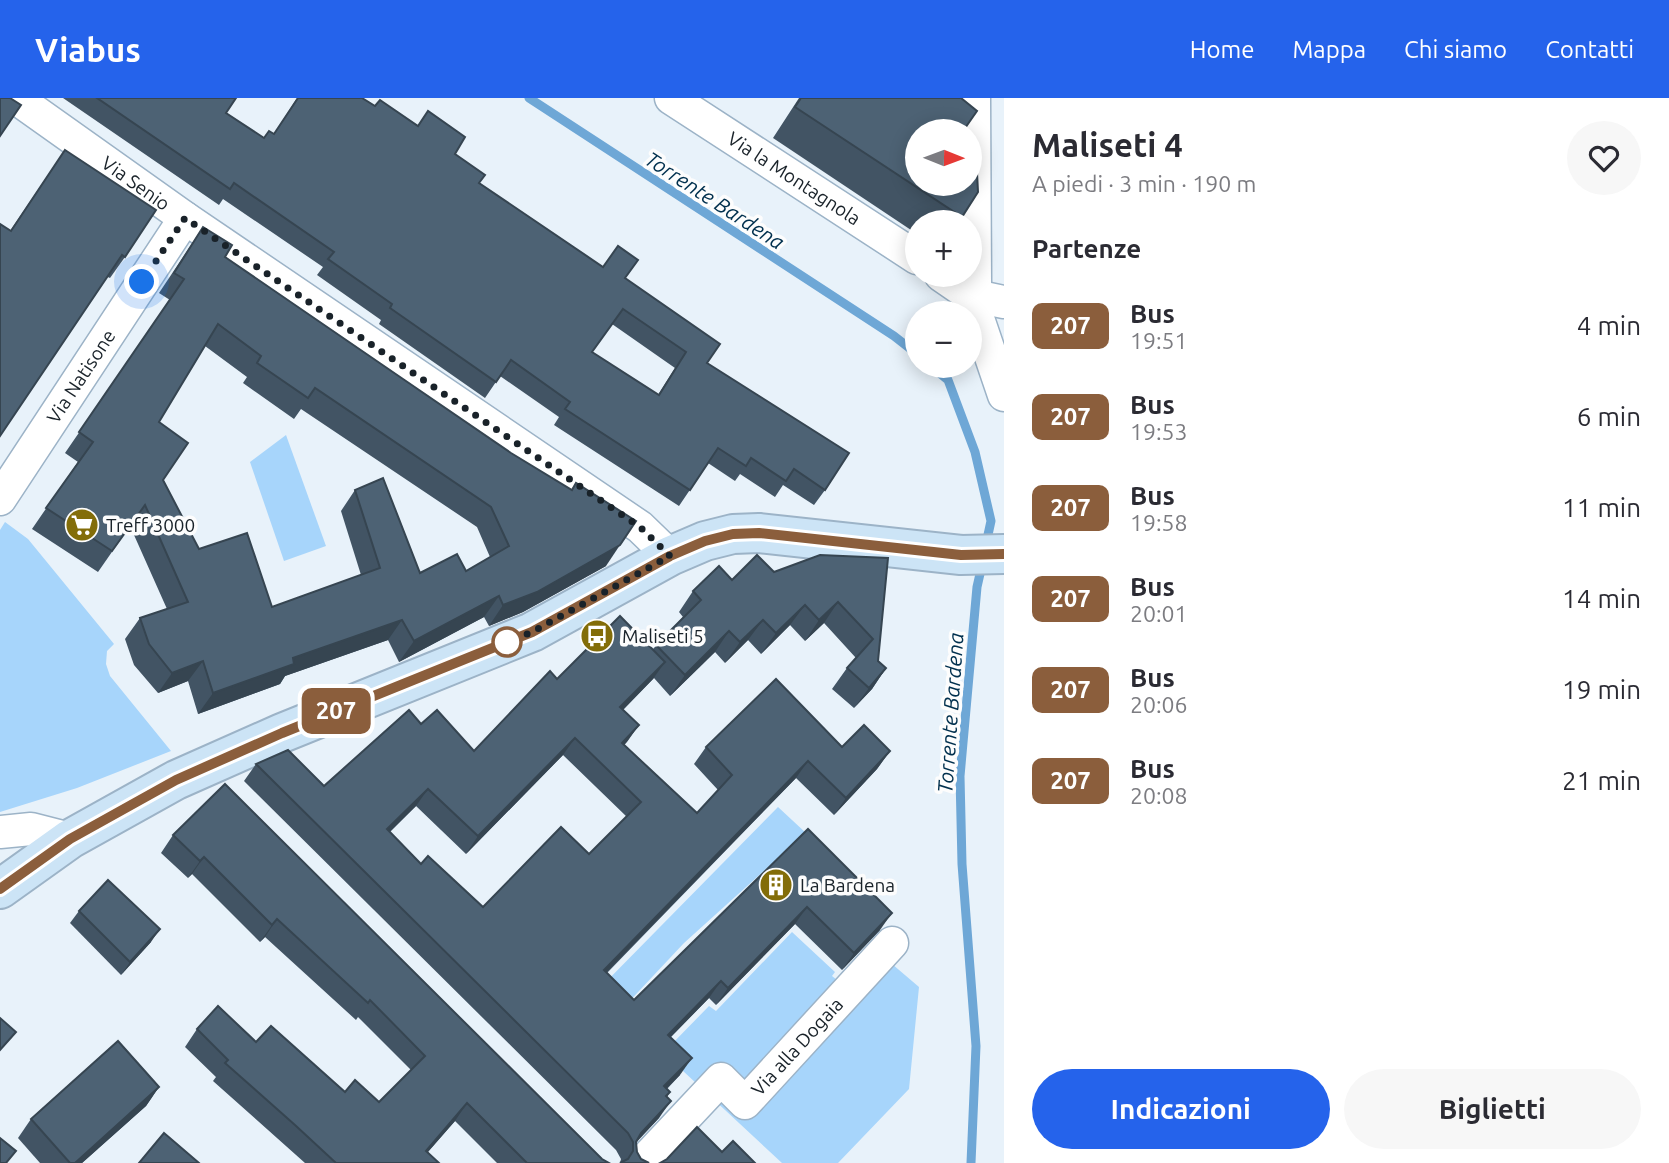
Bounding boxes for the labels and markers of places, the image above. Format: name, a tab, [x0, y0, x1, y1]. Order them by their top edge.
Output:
supermarket icon: Treff 3000	[63, 506, 101, 544]
place label: Treff 3000	[106, 514, 195, 536]
bus stop icon: Maliseti 5	[578, 617, 616, 655]
place label: Maliseti 5	[622, 625, 704, 647]
unlabelled marker	[492, 627, 522, 657]
building icon: La Bardena	[757, 866, 795, 904]
place label: La Bardena	[800, 874, 895, 896]

